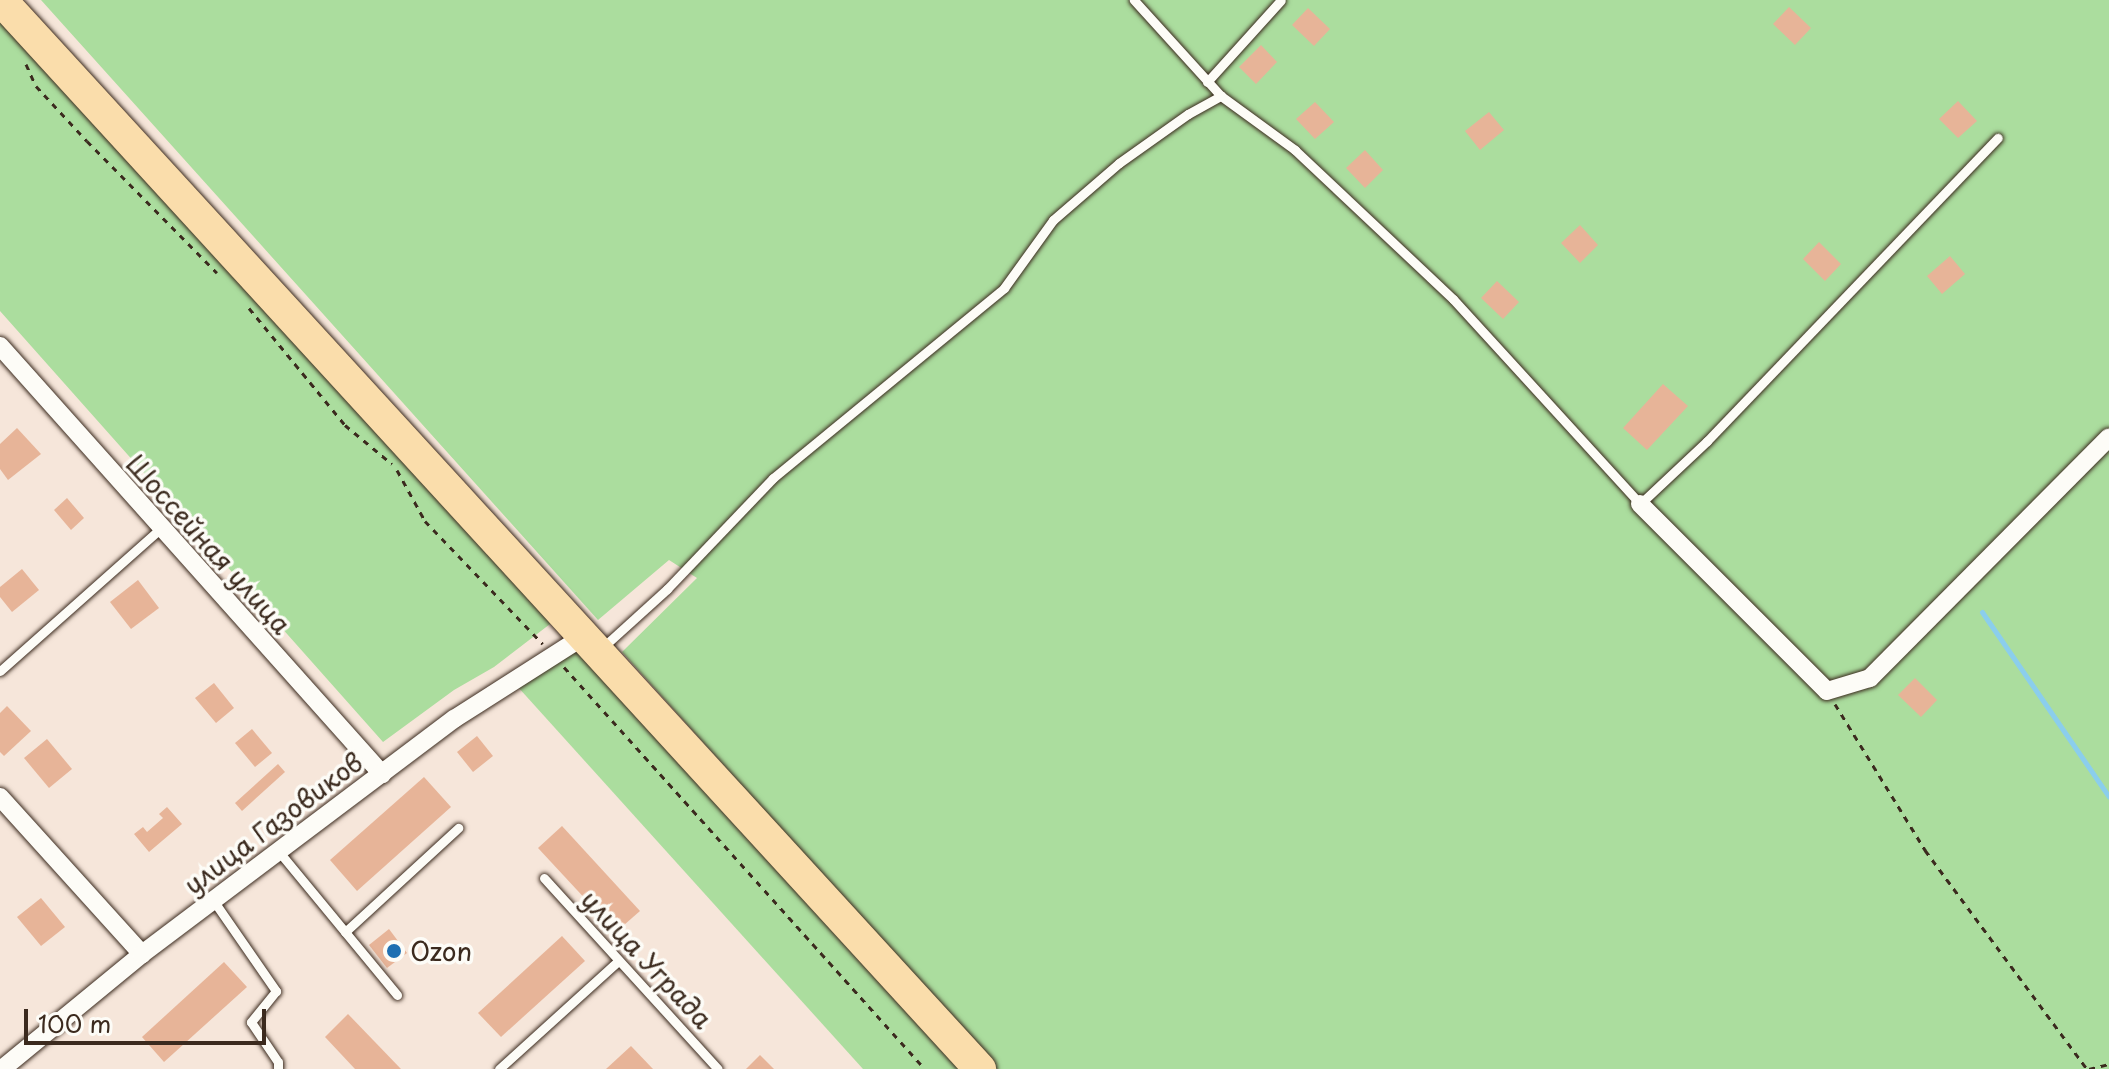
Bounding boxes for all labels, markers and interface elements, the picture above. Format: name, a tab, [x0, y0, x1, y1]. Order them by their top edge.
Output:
street label: Шоссейная улица	[120, 447, 298, 641]
street label: улица Газовиков	[177, 745, 369, 901]
street label: улица Уграда	[575, 883, 719, 1035]
place label: Ozon	[410, 935, 472, 967]
marker: Ozon	[385, 942, 403, 960]
scale bar	[28, 993, 270, 1043]
text: 100 m	[38, 1005, 111, 1041]

